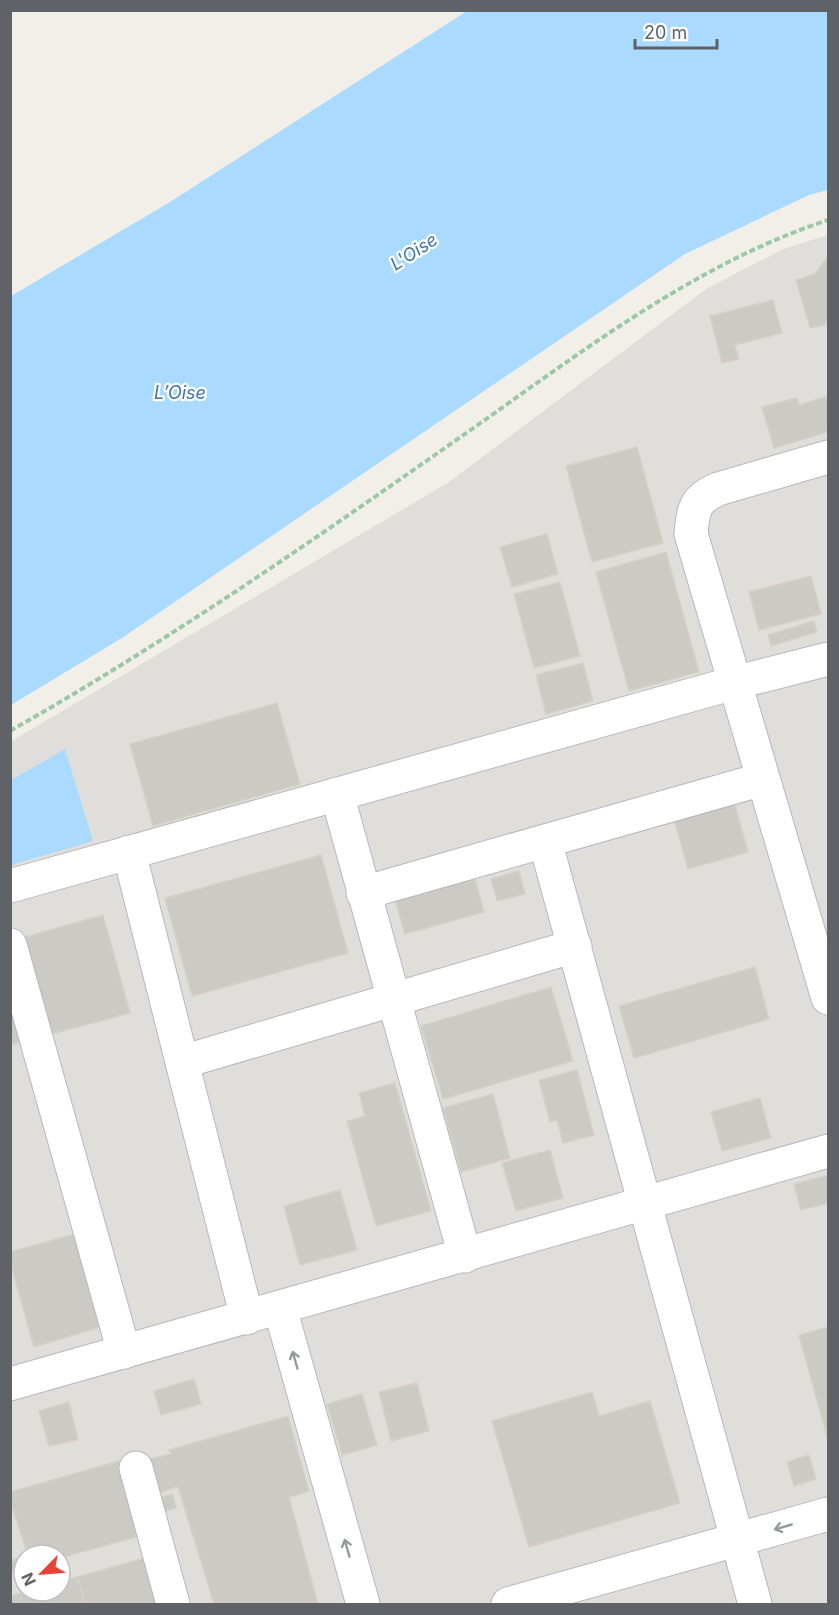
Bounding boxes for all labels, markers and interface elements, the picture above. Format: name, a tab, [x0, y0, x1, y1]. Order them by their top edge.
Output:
scale bar	[635, 12, 718, 50]
text: 20 m	[644, 22, 687, 43]
water label: L'Oise	[386, 229, 441, 275]
water label: L’Oise	[154, 382, 206, 403]
one-way arrow	[289, 1351, 300, 1370]
one-way arrow	[774, 1522, 793, 1533]
one-way arrow	[341, 1539, 353, 1558]
north arrow	[12, 1543, 72, 1603]
text: N	[17, 1570, 40, 1589]

